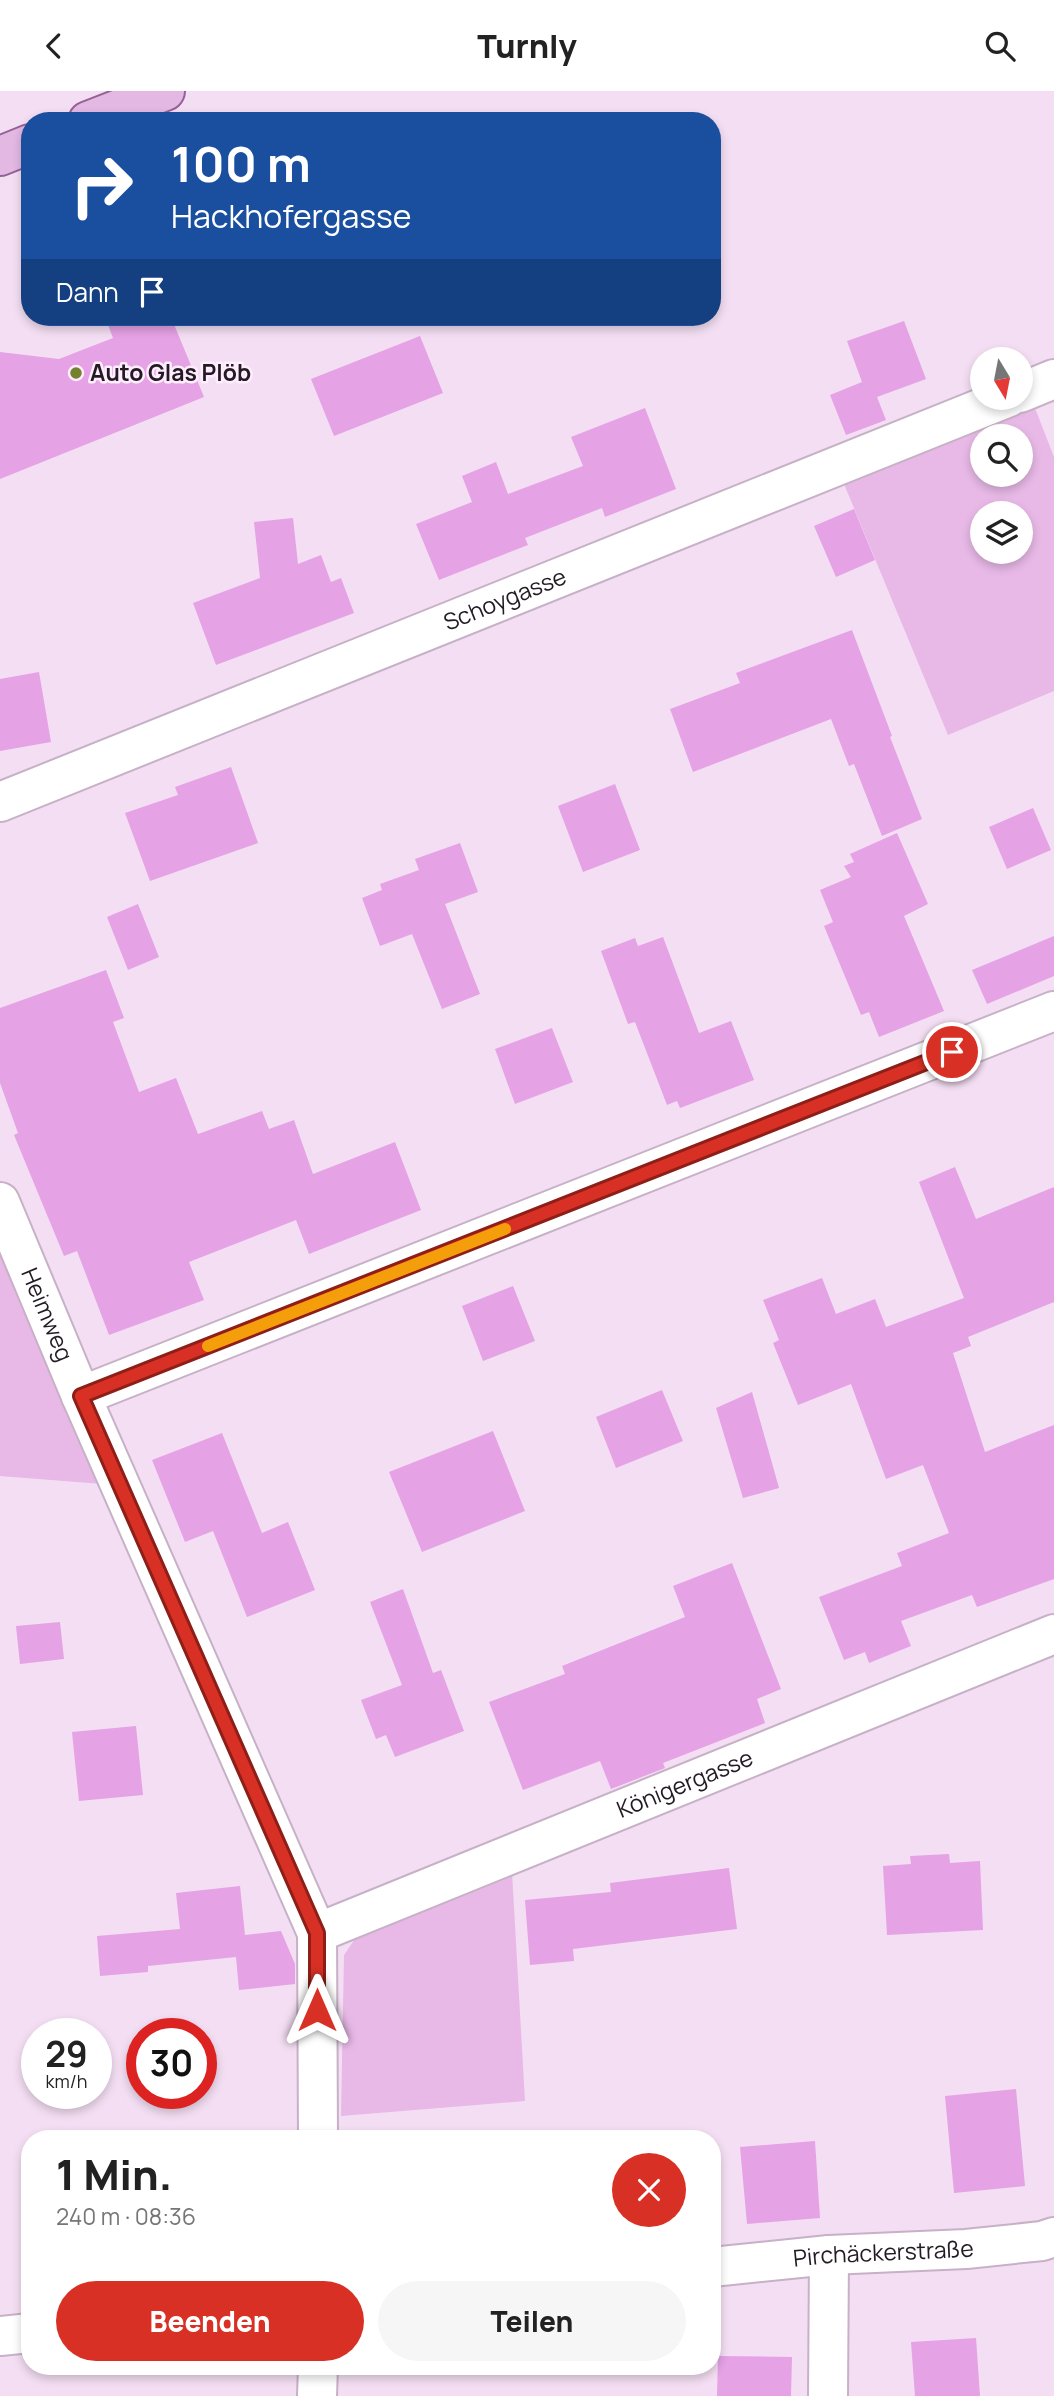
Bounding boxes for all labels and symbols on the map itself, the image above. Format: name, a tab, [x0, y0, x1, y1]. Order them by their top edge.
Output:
north arrow	[970, 347, 1032, 409]
place label: Auto Glas Plöb	[90, 356, 251, 388]
marker: Auto Glas Plöb	[68, 365, 84, 381]
street label: Schoygasse	[438, 559, 571, 637]
pin	[922, 1022, 982, 1082]
street label: Heimweg	[14, 1263, 82, 1366]
street label: Königergasse	[612, 1741, 757, 1825]
position arrow	[280, 1973, 354, 2047]
speed limit sign: 30	[126, 2018, 217, 2109]
street label: Pirchäckerstraße	[791, 2231, 975, 2274]

